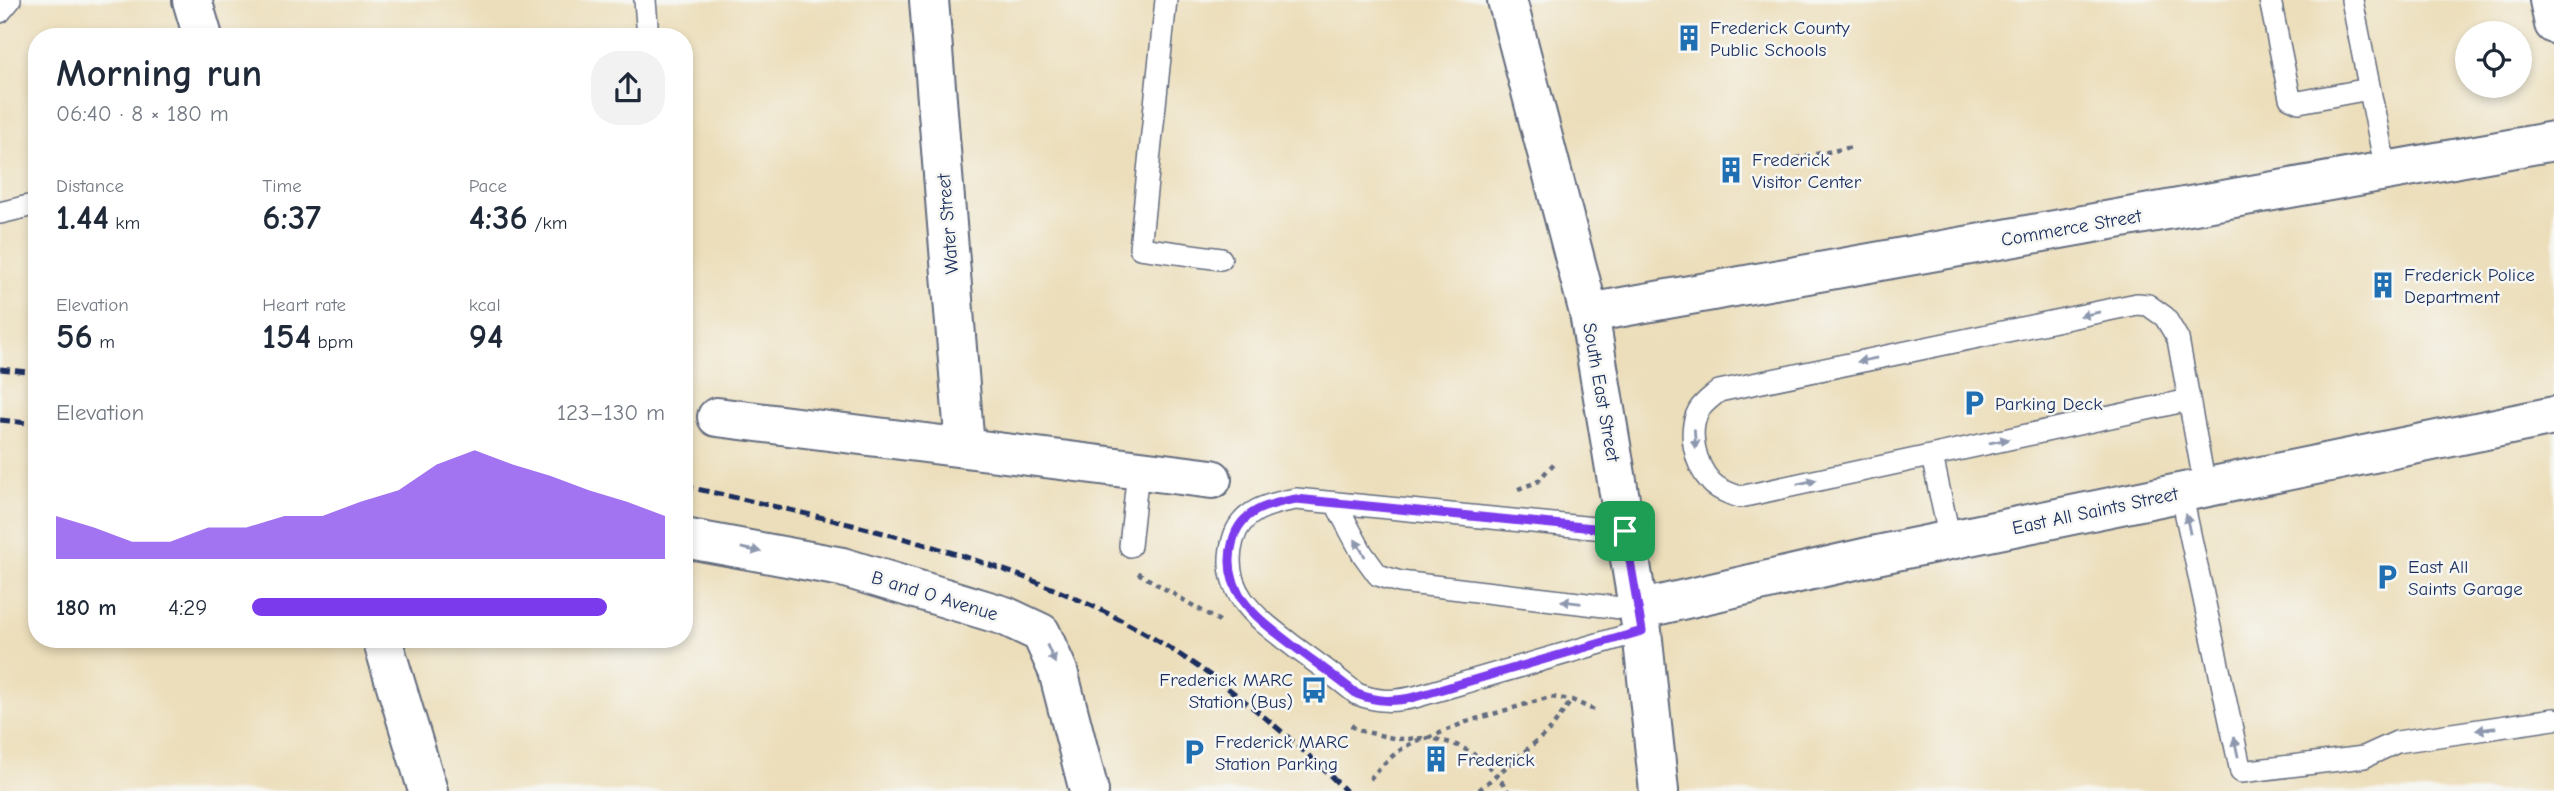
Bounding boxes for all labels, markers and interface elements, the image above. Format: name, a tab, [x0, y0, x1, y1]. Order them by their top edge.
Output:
place label: Frederick County Public Schools	[1710, 17, 1850, 61]
map controls	[2455, 21, 2532, 98]
button: locate	[2455, 21, 2532, 98]
building icon: Frederick County Public Schools	[1674, 23, 1704, 53]
button: share	[591, 51, 665, 125]
text: Morning run	[56, 52, 262, 96]
text: 06:40 · 8 × 180 m	[56, 100, 229, 127]
place label: Frederick Visitor Center	[1752, 149, 1862, 193]
building icon: Frederick Visitor Center	[1716, 155, 1746, 185]
street label: Water Street	[933, 172, 963, 275]
text: Distance	[56, 175, 124, 197]
text: Time	[262, 175, 302, 197]
text: Pace	[469, 175, 507, 197]
text: 1.44	[56, 197, 109, 238]
text: 6:37	[262, 197, 321, 238]
text: 4:36	[469, 197, 528, 238]
street label: Commerce Street	[1999, 205, 2144, 251]
text: km	[109, 212, 140, 234]
text: /km	[528, 212, 567, 234]
place label: Frederick Police Department	[2404, 264, 2535, 308]
building icon: Frederick Police Department	[2368, 270, 2398, 300]
text: Elevation	[56, 294, 129, 316]
text: Heart rate	[262, 294, 346, 316]
text: kcal	[469, 294, 501, 316]
one-way arrow	[2079, 309, 2101, 320]
text: 56	[56, 316, 93, 357]
text: 154	[262, 316, 311, 357]
text: 94	[469, 316, 503, 357]
street label: South East Street	[1578, 321, 1624, 464]
text: m	[93, 331, 115, 353]
text: bpm	[311, 331, 353, 353]
one-way arrow	[1856, 354, 1878, 365]
parking icon: Parking Deck	[1959, 388, 1989, 418]
place label: Parking Deck	[1995, 393, 2103, 415]
text: Elevation	[56, 399, 144, 426]
text: 123–130 m	[557, 399, 665, 426]
one-way arrow	[1690, 428, 1701, 450]
one-way arrow	[1988, 436, 2010, 447]
one-way arrow	[1796, 477, 1818, 488]
street label: East All Saints Street	[2010, 483, 2181, 539]
pin	[1595, 501, 1655, 561]
icon: arrive	[1606, 512, 1644, 550]
one-way arrow	[2183, 513, 2194, 535]
one-way arrow	[1354, 538, 1366, 557]
one-way arrow	[740, 545, 762, 556]
place label: East All Saints Garage	[2408, 556, 2523, 600]
parking icon: East All Saints Garage	[2372, 562, 2402, 592]
street label: B and O Avenue	[869, 566, 1001, 626]
text: 180 m	[56, 594, 116, 621]
text: 4:29	[168, 594, 208, 621]
one-way arrow	[1559, 596, 1581, 607]
one-way arrow	[1045, 644, 1057, 664]
place label: Frederick MARC Station (Bus)	[1159, 669, 1293, 713]
bus stop icon: Frederick MARC Station (Bus)	[1299, 675, 1329, 705]
one-way arrow	[2475, 724, 2497, 735]
place label: Frederick MARC Station Parking	[1215, 731, 1349, 775]
one-way arrow	[2230, 736, 2241, 758]
parking icon: Frederick MARC Station Parking	[1179, 737, 1209, 767]
building icon: Frederick	[1421, 744, 1451, 774]
place label: Frederick	[1457, 749, 1535, 771]

